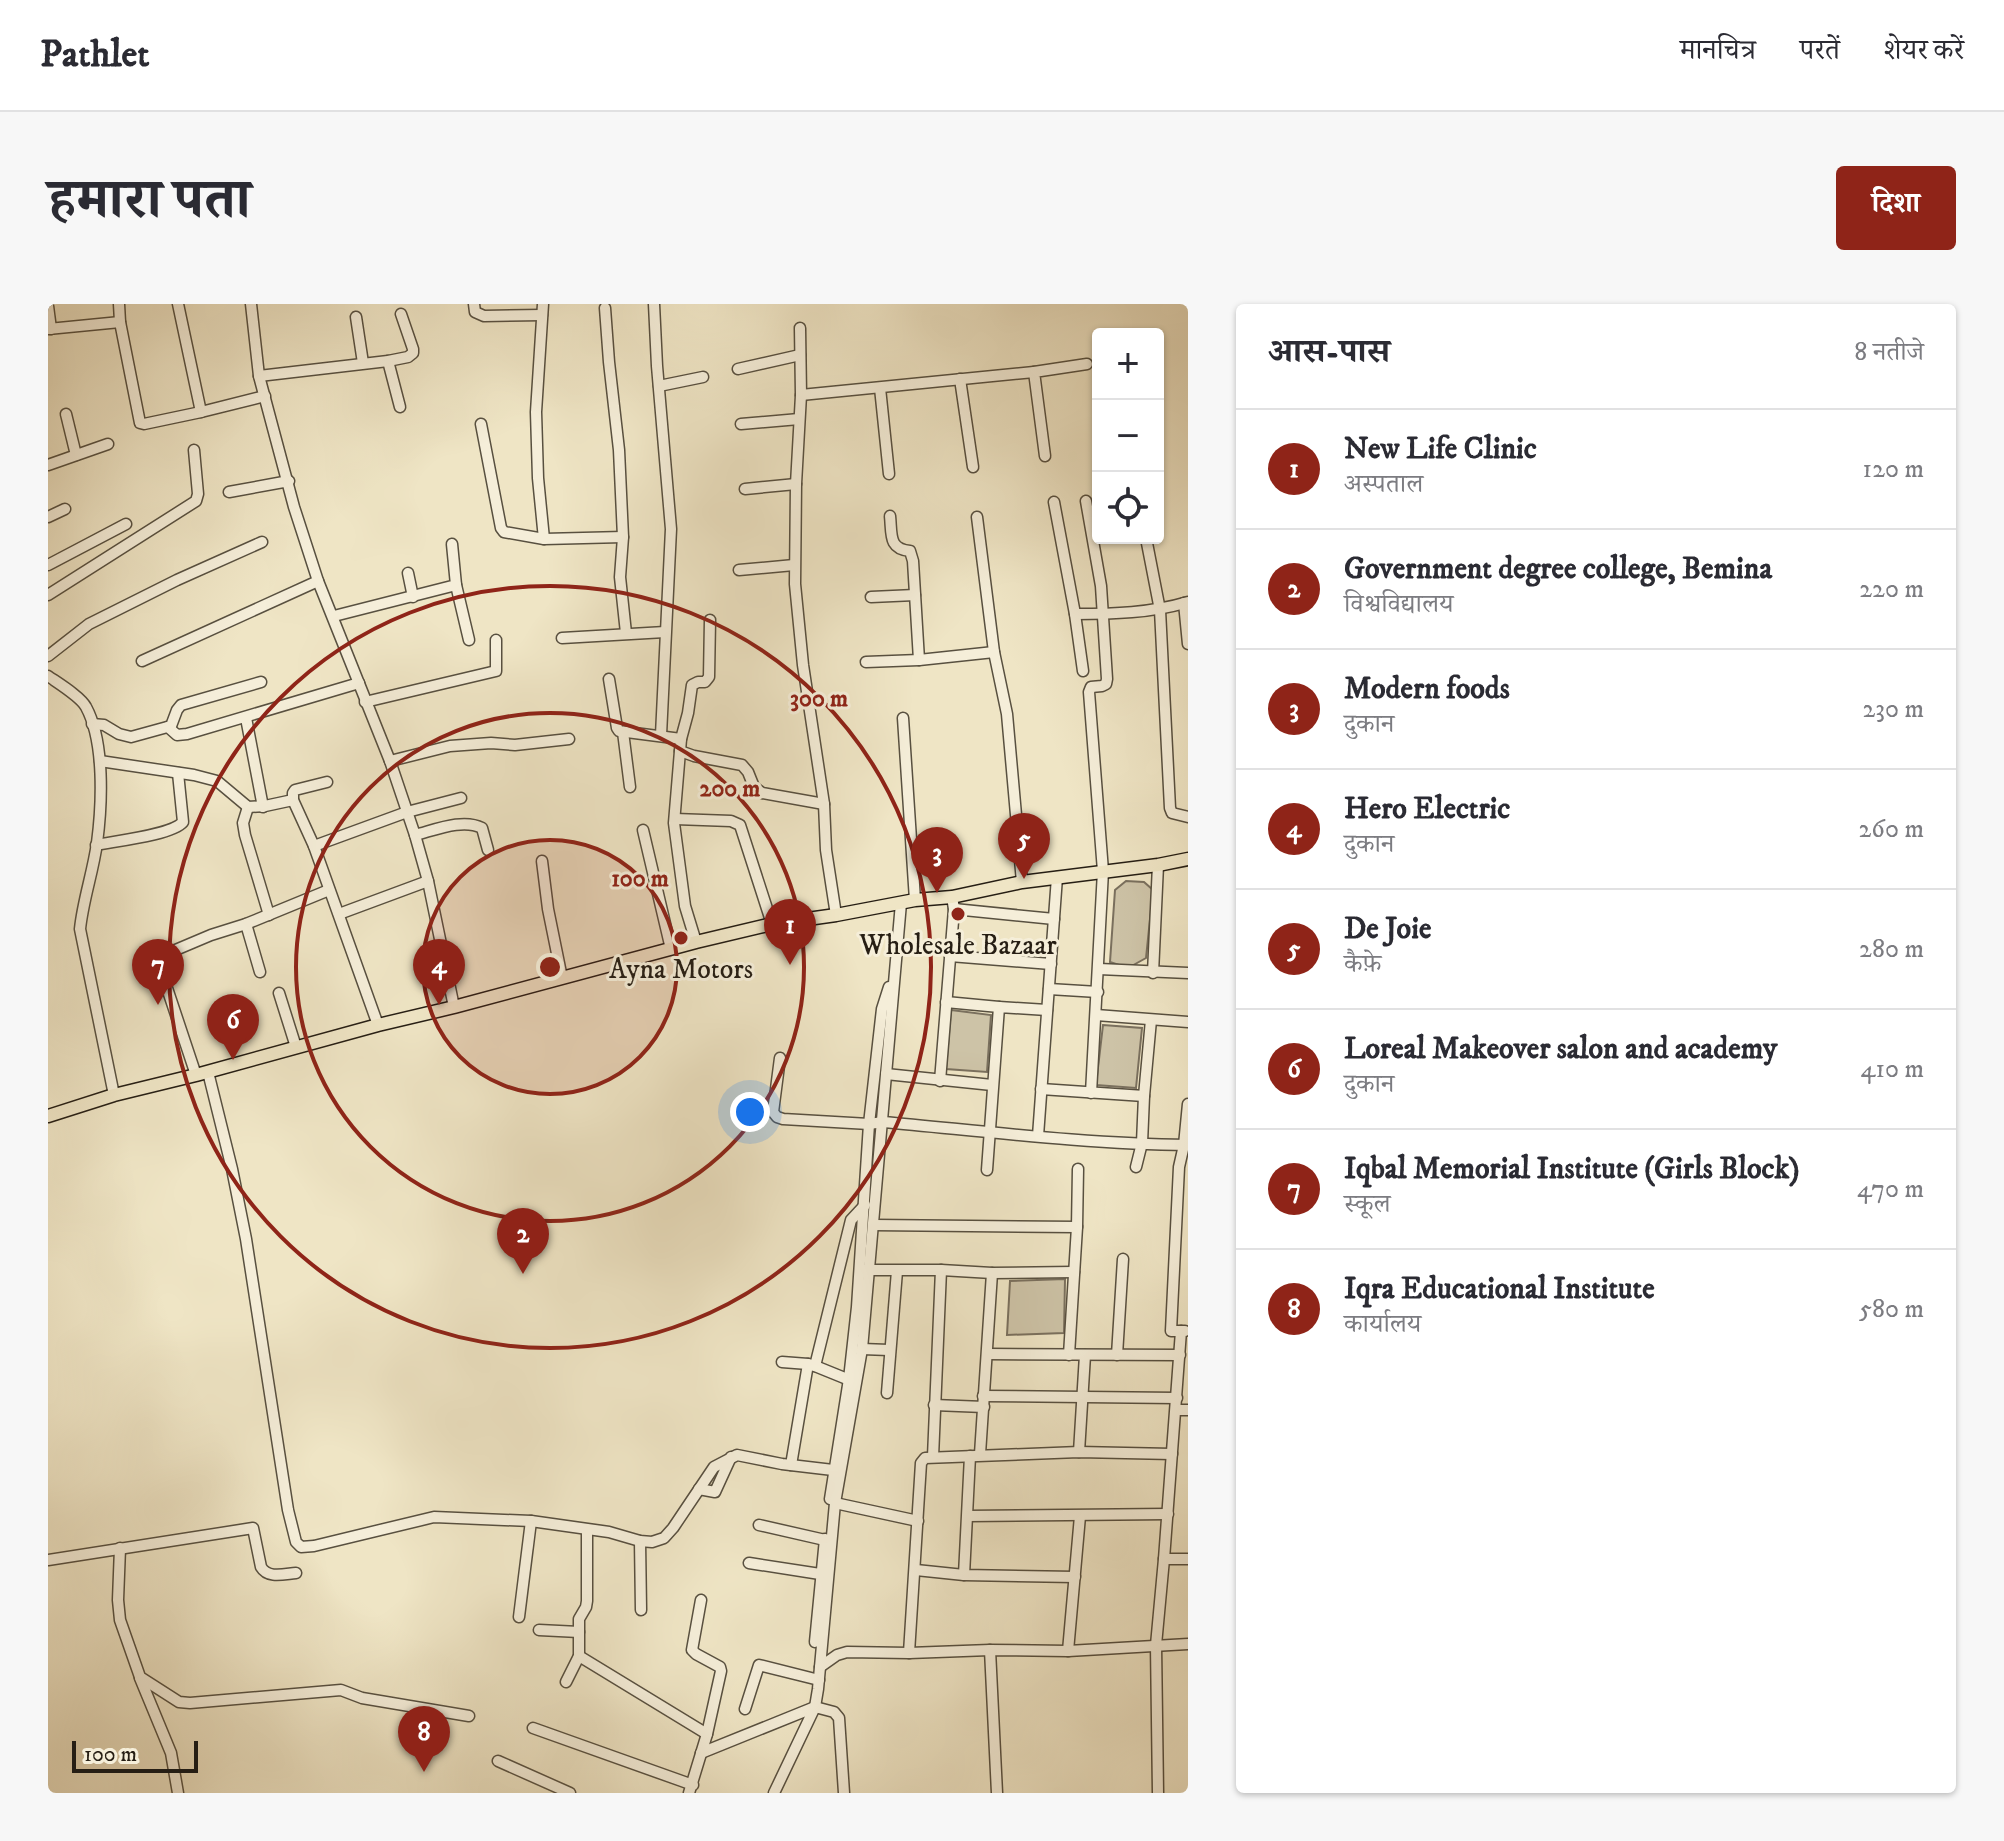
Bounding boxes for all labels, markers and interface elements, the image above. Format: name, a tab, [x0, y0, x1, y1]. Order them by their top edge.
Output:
text: Pathlet	[40, 31, 150, 79]
text: मानचित्र	[1680, 33, 1756, 68]
text: परतें	[1800, 33, 1840, 68]
text: शेयर करें	[1884, 33, 1964, 68]
text: हमारा पता	[48, 166, 251, 236]
button: दिशा	[1836, 166, 1956, 250]
map controls	[1092, 328, 1164, 544]
button: +	[1092, 328, 1164, 400]
text: आस-पास	[1268, 331, 1390, 373]
text: 8 नतीजे	[1854, 336, 1924, 369]
button: −	[1092, 400, 1164, 472]
text: New Life Clinic	[1344, 431, 1537, 468]
text: 1	[1289, 453, 1299, 486]
text: 120 m	[1863, 453, 1924, 486]
text: अस्पताल	[1344, 468, 1423, 501]
button: locate	[1092, 472, 1164, 544]
text: Government degree college, Bemina	[1344, 551, 1772, 588]
text: 2	[1288, 573, 1300, 606]
text: 220 m	[1859, 573, 1924, 606]
text: विश्वविद्यालय	[1344, 588, 1453, 621]
text: Modern foods	[1344, 671, 1510, 708]
text: 300 m	[790, 684, 848, 714]
text: 3	[1289, 693, 1299, 726]
text: 230 m	[1862, 693, 1924, 726]
text: दुकान	[1344, 708, 1394, 741]
text: 200 m	[700, 774, 760, 804]
text: Hero Electric	[1344, 791, 1510, 828]
pin: 5	[998, 813, 1050, 879]
text: 4	[1287, 813, 1301, 846]
text: 260 m	[1859, 813, 1924, 846]
pin: 3	[911, 827, 963, 893]
text: दुकान	[1344, 828, 1394, 861]
text: 100 m	[611, 864, 669, 894]
pin: 1	[764, 899, 816, 965]
marker: Wholesale Bazaar	[949, 905, 967, 923]
text: De Joie	[1344, 911, 1431, 948]
place label: Wholesale Bazaar	[858, 928, 1057, 963]
marker: Ayna Motors	[672, 929, 690, 947]
text: 5	[1288, 933, 1300, 966]
text: 280 m	[1859, 933, 1924, 966]
pin: 7	[132, 939, 184, 1005]
pin: 4	[413, 939, 465, 1005]
text: कैफ़े	[1344, 948, 1381, 981]
place label: Ayna Motors	[609, 952, 753, 987]
centre of rings	[536, 953, 564, 981]
pin: 6	[207, 994, 259, 1060]
text: Loreal Makeover salon and academy	[1344, 1031, 1777, 1068]
text: 6	[1287, 1053, 1301, 1086]
text: 410 m	[1860, 1053, 1924, 1086]
text: दुकान	[1344, 1068, 1394, 1101]
your location	[730, 1092, 770, 1132]
text: Iqbal Memorial Institute (Girls Block)	[1344, 1151, 1800, 1188]
text: 7	[1287, 1173, 1301, 1206]
text: 470 m	[1857, 1173, 1924, 1206]
text: स्कूल	[1344, 1188, 1390, 1221]
pin: 2	[497, 1208, 549, 1274]
text: Iqra Educational Institute	[1344, 1271, 1655, 1308]
text: 8	[1287, 1293, 1301, 1326]
text: 580 m	[1859, 1293, 1924, 1326]
text: कार्यालय	[1344, 1308, 1421, 1341]
pin: 8	[398, 1706, 450, 1772]
scale bar	[72, 1737, 198, 1773]
text: 100 m	[84, 1741, 137, 1768]

